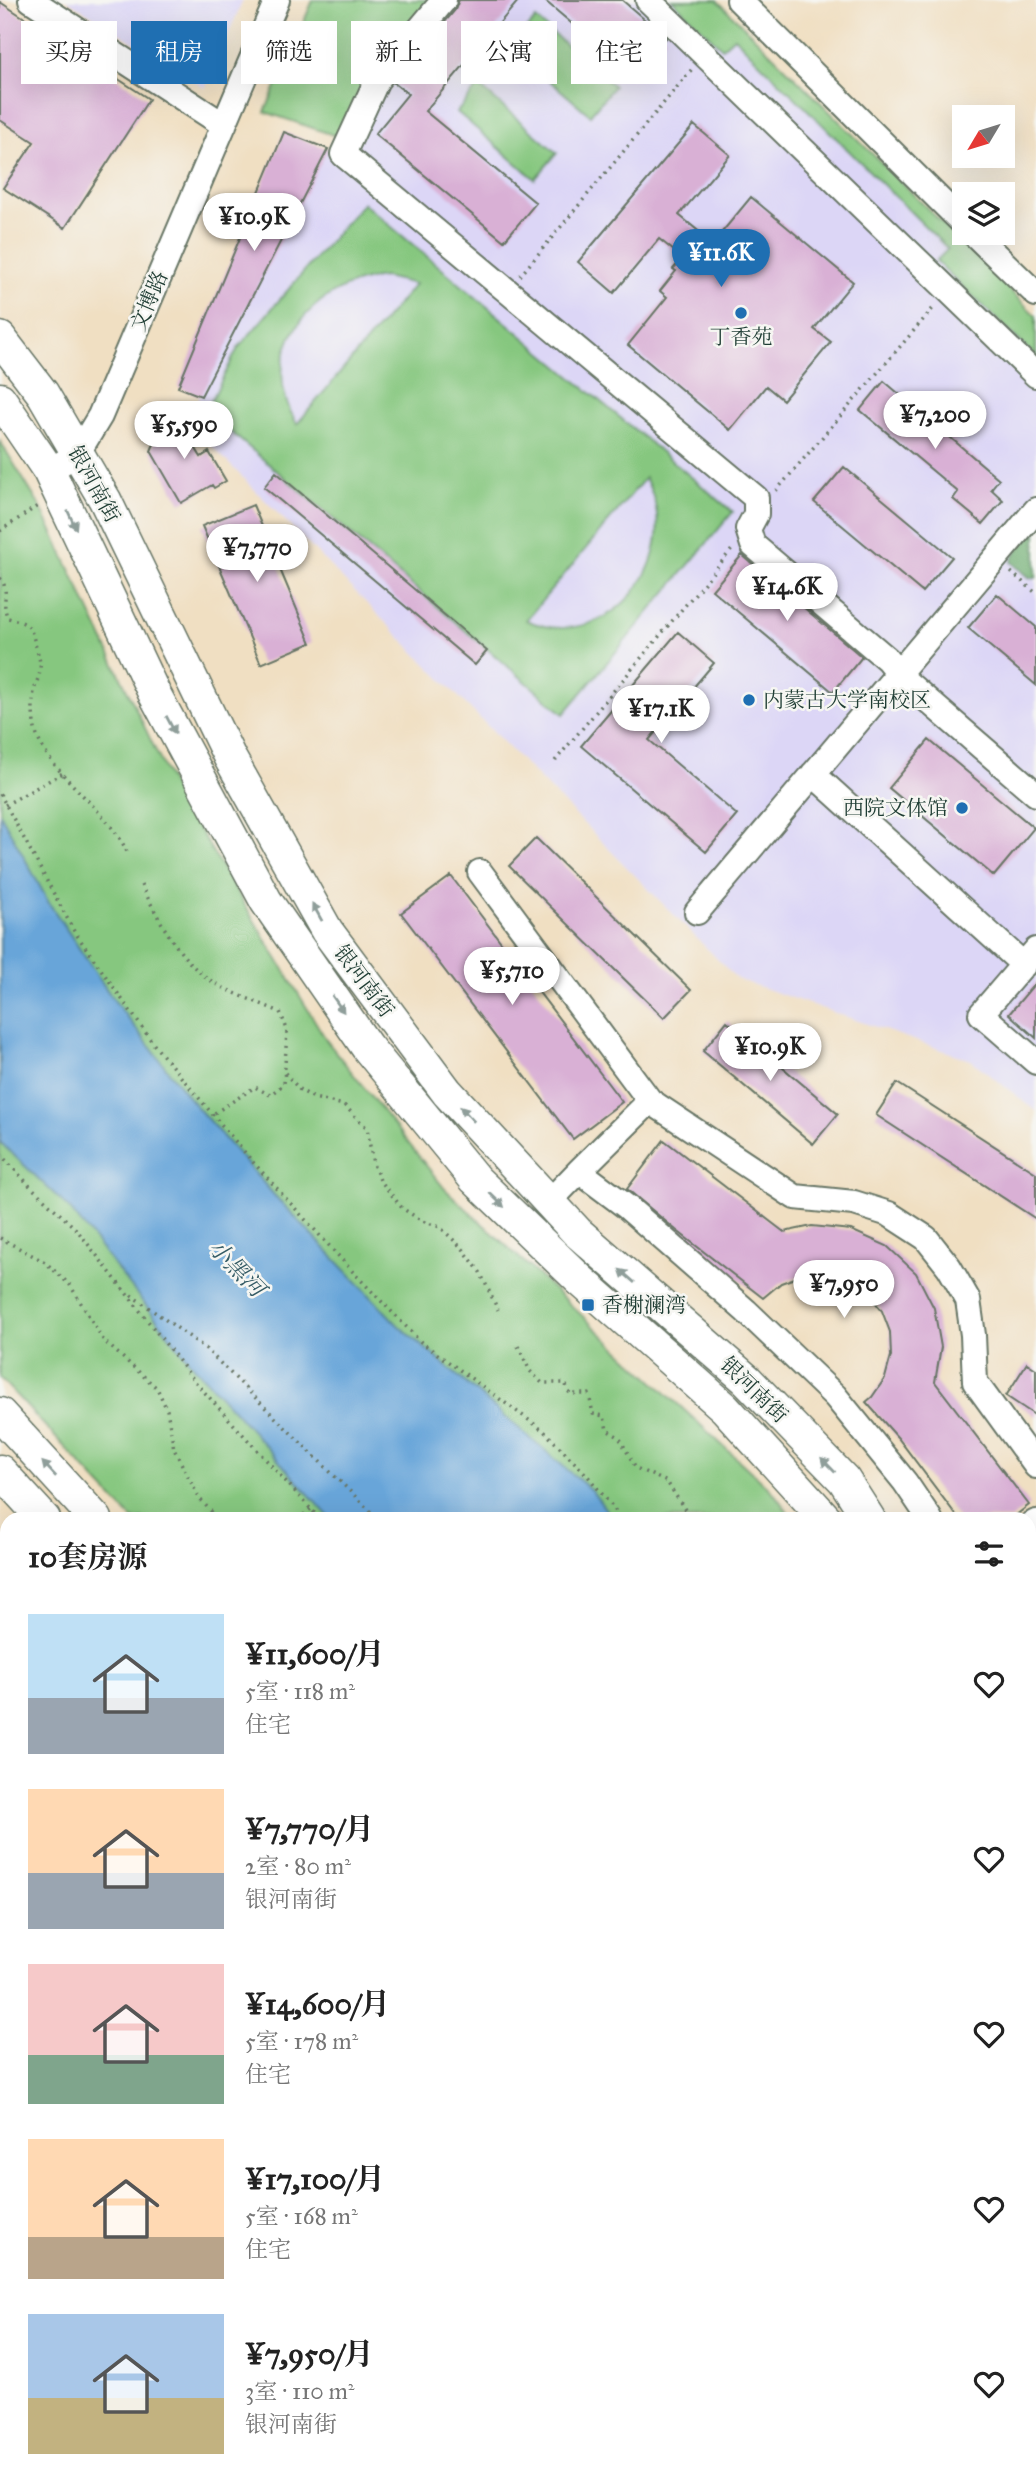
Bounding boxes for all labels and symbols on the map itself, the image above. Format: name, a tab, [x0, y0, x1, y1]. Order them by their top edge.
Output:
north arrow	[952, 105, 1015, 168]
pin: ¥10.9K	[197, 194, 311, 253]
pin: ¥11.6K	[664, 230, 778, 289]
street label: 文博路	[125, 267, 173, 335]
marker: 丁香苑	[733, 305, 749, 321]
place label: 丁香苑	[710, 324, 773, 350]
pin: ¥7,200	[878, 392, 992, 451]
pin: ¥5,590	[127, 402, 241, 461]
street label: 银河南街	[62, 441, 126, 527]
one-way arrow	[67, 510, 78, 531]
pin: ¥7,770	[200, 524, 314, 584]
pin: ¥14.6K	[730, 564, 844, 623]
pin: ¥17.1K	[604, 686, 718, 745]
place label: 内蒙古大学南校区	[763, 687, 931, 713]
marker: 内蒙古大学南校区	[741, 692, 757, 708]
one-way arrow	[165, 716, 177, 735]
place label: 西院文体馆	[843, 795, 948, 821]
marker: 西院文体馆	[954, 800, 970, 816]
one-way arrow	[311, 903, 323, 922]
street label: 银河南街	[328, 940, 400, 1022]
pin: ¥5,710	[455, 948, 569, 1007]
one-way arrow	[331, 995, 345, 1013]
pin: ¥10.9K	[713, 1024, 827, 1083]
one-way arrow	[459, 1105, 475, 1123]
one-way arrow	[488, 1191, 505, 1208]
water label: 小黑河	[203, 1233, 274, 1305]
pin: ¥7,950	[787, 1260, 901, 1320]
one-way arrow	[618, 1269, 635, 1284]
place label: 香榭澜湾	[602, 1292, 686, 1318]
marker: 香榭澜湾	[580, 1297, 596, 1313]
street label: 银河南街	[715, 1351, 793, 1429]
one-way arrow	[820, 1456, 837, 1473]
one-way arrow	[42, 1461, 58, 1478]

